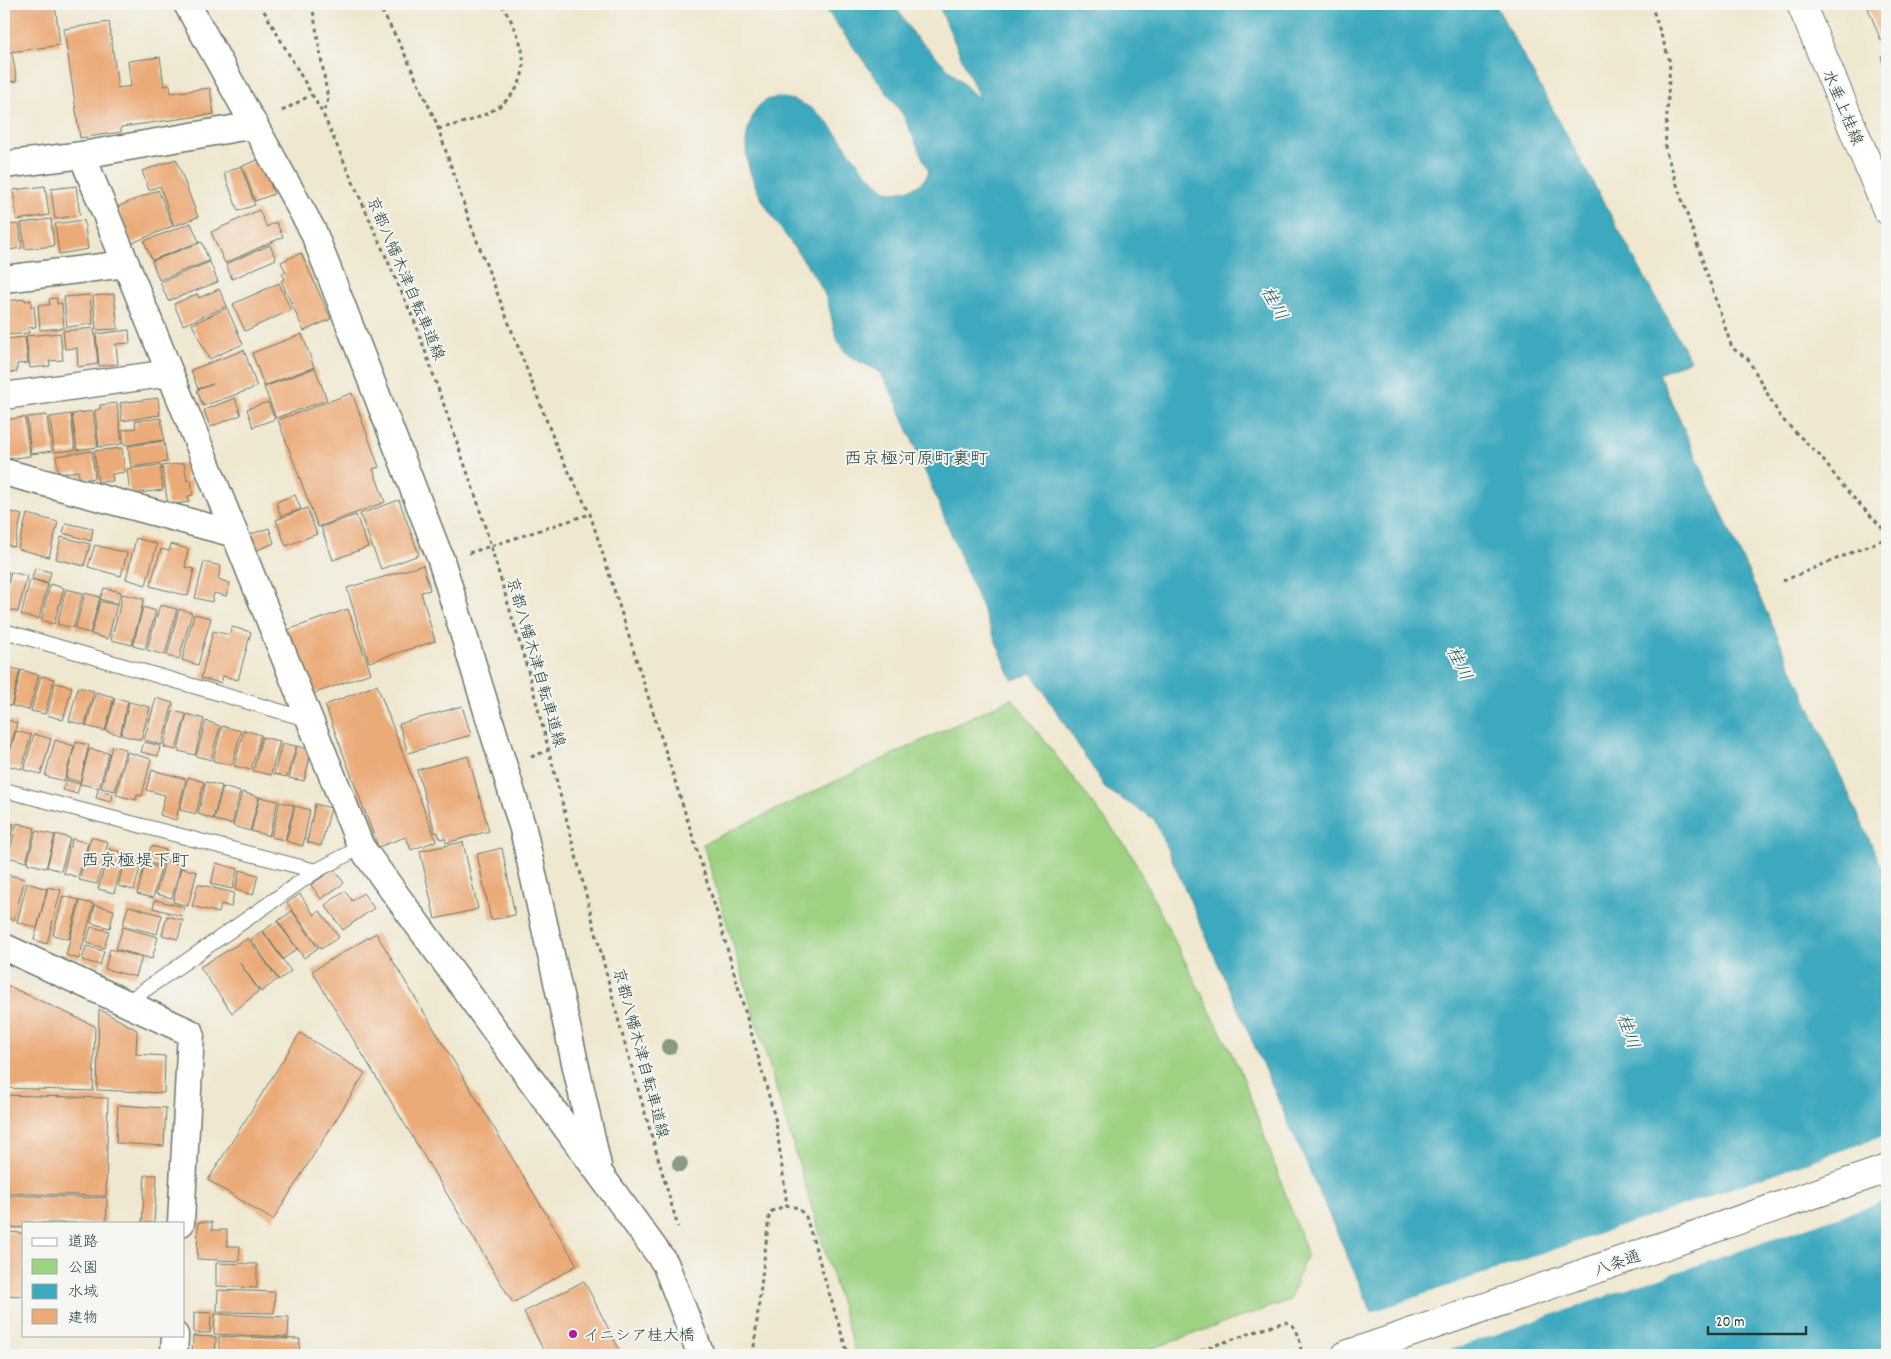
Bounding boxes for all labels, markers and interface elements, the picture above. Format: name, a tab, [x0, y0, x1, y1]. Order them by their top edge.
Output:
street label: 水垂上桂線	[1815, 67, 1868, 149]
street label: 京都八幡木津自転車道線	[360, 193, 450, 364]
water label: 桂川	[1253, 282, 1292, 326]
district label: 西京極河原町裏町	[844, 448, 988, 473]
street label: 京都八幡木津自転車道線	[499, 575, 570, 750]
water label: 桂川	[1439, 642, 1477, 686]
district label: 西京極堤下町	[81, 850, 189, 875]
street label: 京都八幡木津自転車道線	[606, 966, 673, 1142]
water label: 桂川	[1609, 1011, 1644, 1053]
legend	[22, 1222, 185, 1336]
text: 道路	[68, 1232, 98, 1254]
street label: 八条通	[1591, 1246, 1644, 1283]
text: 公園	[68, 1258, 98, 1280]
text: 水域	[68, 1282, 98, 1304]
scale bar	[1708, 1304, 1806, 1336]
text: 建物	[68, 1308, 98, 1330]
text: 20 m	[1716, 1312, 1744, 1334]
place label: イニシア桂大橋	[583, 1325, 695, 1348]
marker: イニシア桂大橋	[567, 1328, 579, 1340]

